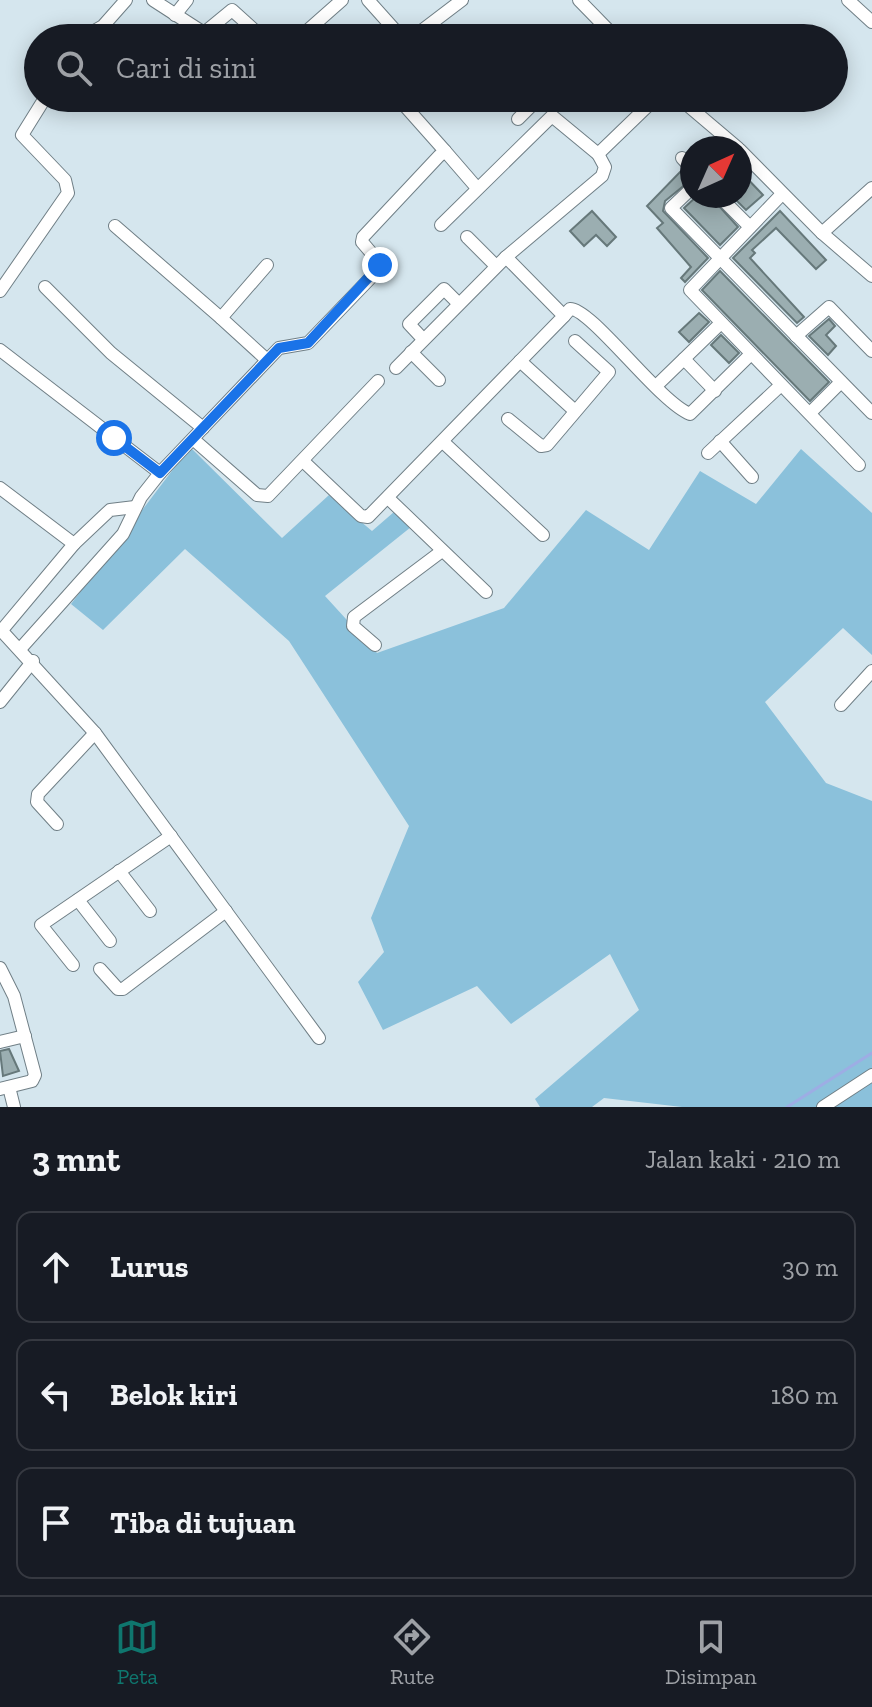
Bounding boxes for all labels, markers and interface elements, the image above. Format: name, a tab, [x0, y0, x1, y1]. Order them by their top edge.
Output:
search box	[24, 24, 848, 112]
icon: search	[52, 46, 96, 90]
text: Cari di sini	[116, 50, 257, 86]
north arrow	[680, 136, 752, 208]
route end	[362, 247, 398, 283]
route start	[96, 420, 132, 456]
text: 3 mnt	[32, 1139, 120, 1180]
text: Jalan kaki · 210 m	[645, 1143, 840, 1175]
icon: ahead	[34, 1245, 78, 1289]
text: Lurus	[110, 1249, 189, 1285]
text: 30 m	[782, 1251, 838, 1283]
icon: left	[34, 1373, 78, 1417]
text: Belok kiri	[110, 1377, 237, 1413]
text: 180 m	[771, 1379, 838, 1411]
icon: arrive	[34, 1501, 78, 1545]
text: Tiba di tujuan	[110, 1505, 295, 1541]
tab: Peta	[115, 1615, 159, 1690]
tab: Rute	[390, 1615, 434, 1690]
tab: Disimpan	[665, 1615, 757, 1690]

